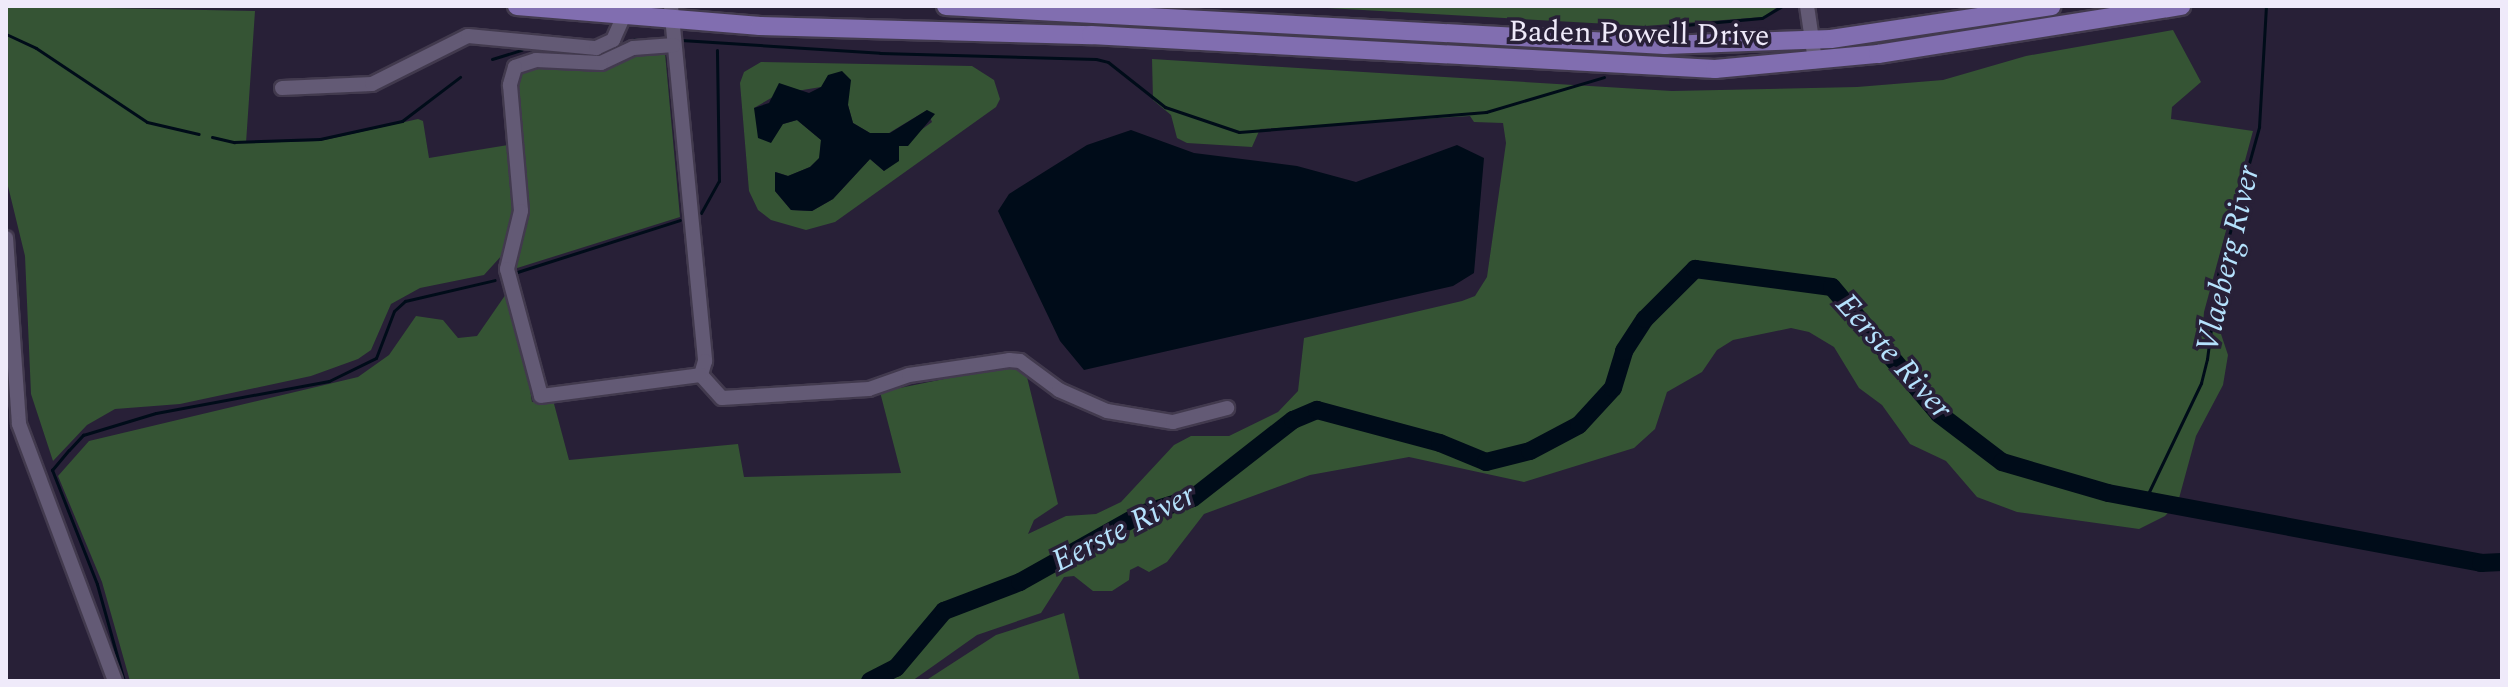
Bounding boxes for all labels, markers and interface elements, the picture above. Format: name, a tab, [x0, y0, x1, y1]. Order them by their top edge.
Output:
street label: Baden Powell Drive	[1508, 14, 1770, 54]
water label: Vlaeberg River	[2189, 162, 2269, 356]
water label: Eerste River	[1827, 286, 1959, 428]
water label: Eerste River	[1046, 476, 1202, 582]

